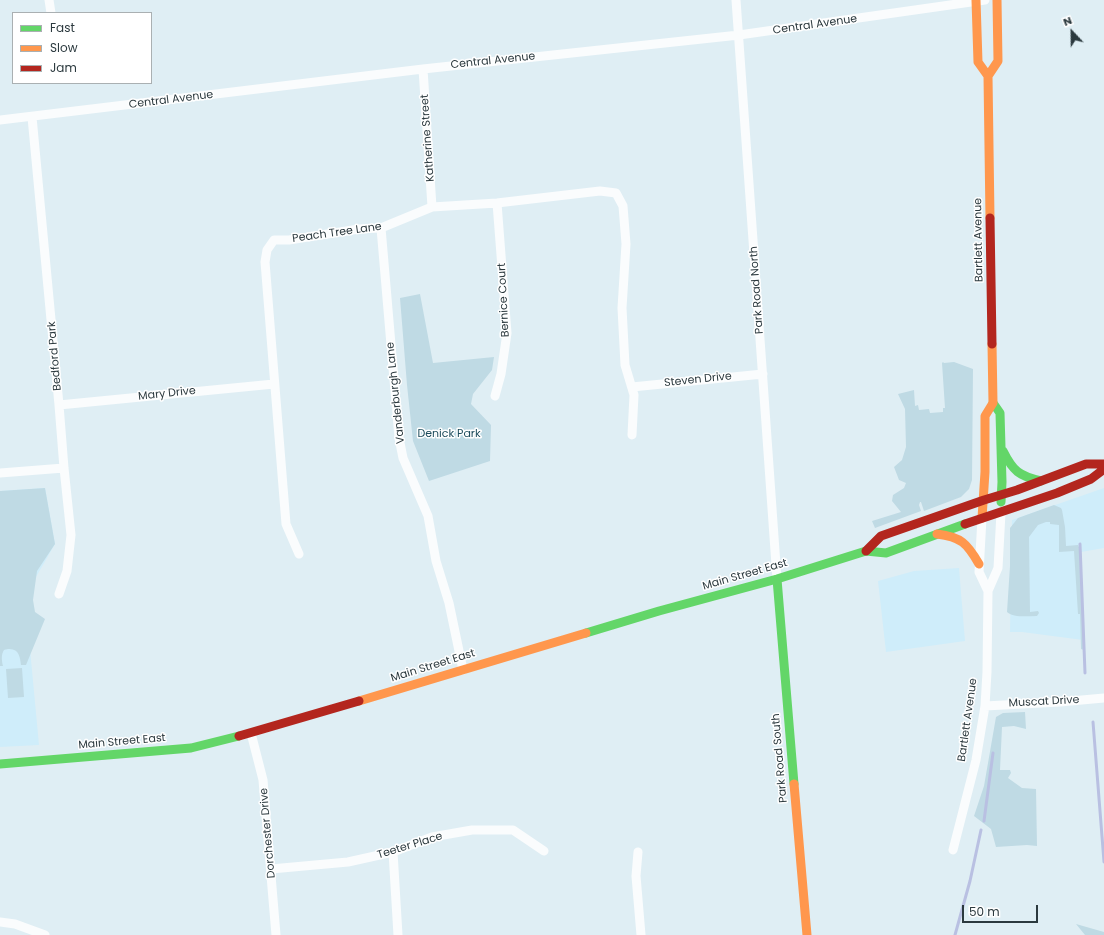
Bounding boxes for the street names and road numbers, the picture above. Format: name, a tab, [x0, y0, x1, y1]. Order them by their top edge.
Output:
street label: Central Avenue	[772, 13, 858, 37]
street label: Central Avenue	[450, 50, 536, 72]
street label: Central Avenue	[128, 88, 214, 112]
street label: Katherine Street	[418, 94, 438, 182]
street label: Bartlett Avenue	[972, 198, 986, 282]
street label: Peach Tree Lane	[292, 220, 382, 246]
street label: Park Road North	[747, 246, 767, 334]
street label: Bernice Court	[495, 262, 513, 338]
street label: Bedford Park	[45, 321, 65, 391]
street label: Vanderburgh Lane	[384, 341, 408, 445]
street label: Steven Drive	[664, 370, 732, 390]
street label: Mary Drive	[138, 384, 196, 404]
street label: Main Street East	[701, 557, 789, 593]
street label: Main Street East	[389, 647, 477, 685]
street label: Bartlett Avenue	[956, 677, 980, 763]
street label: Muscat Drive	[1008, 694, 1080, 710]
street label: Park Road South	[770, 713, 790, 803]
street label: Main Street East	[78, 732, 166, 752]
street label: Dorchester Drive	[257, 787, 279, 879]
street label: Teeter Place	[376, 830, 444, 862]

